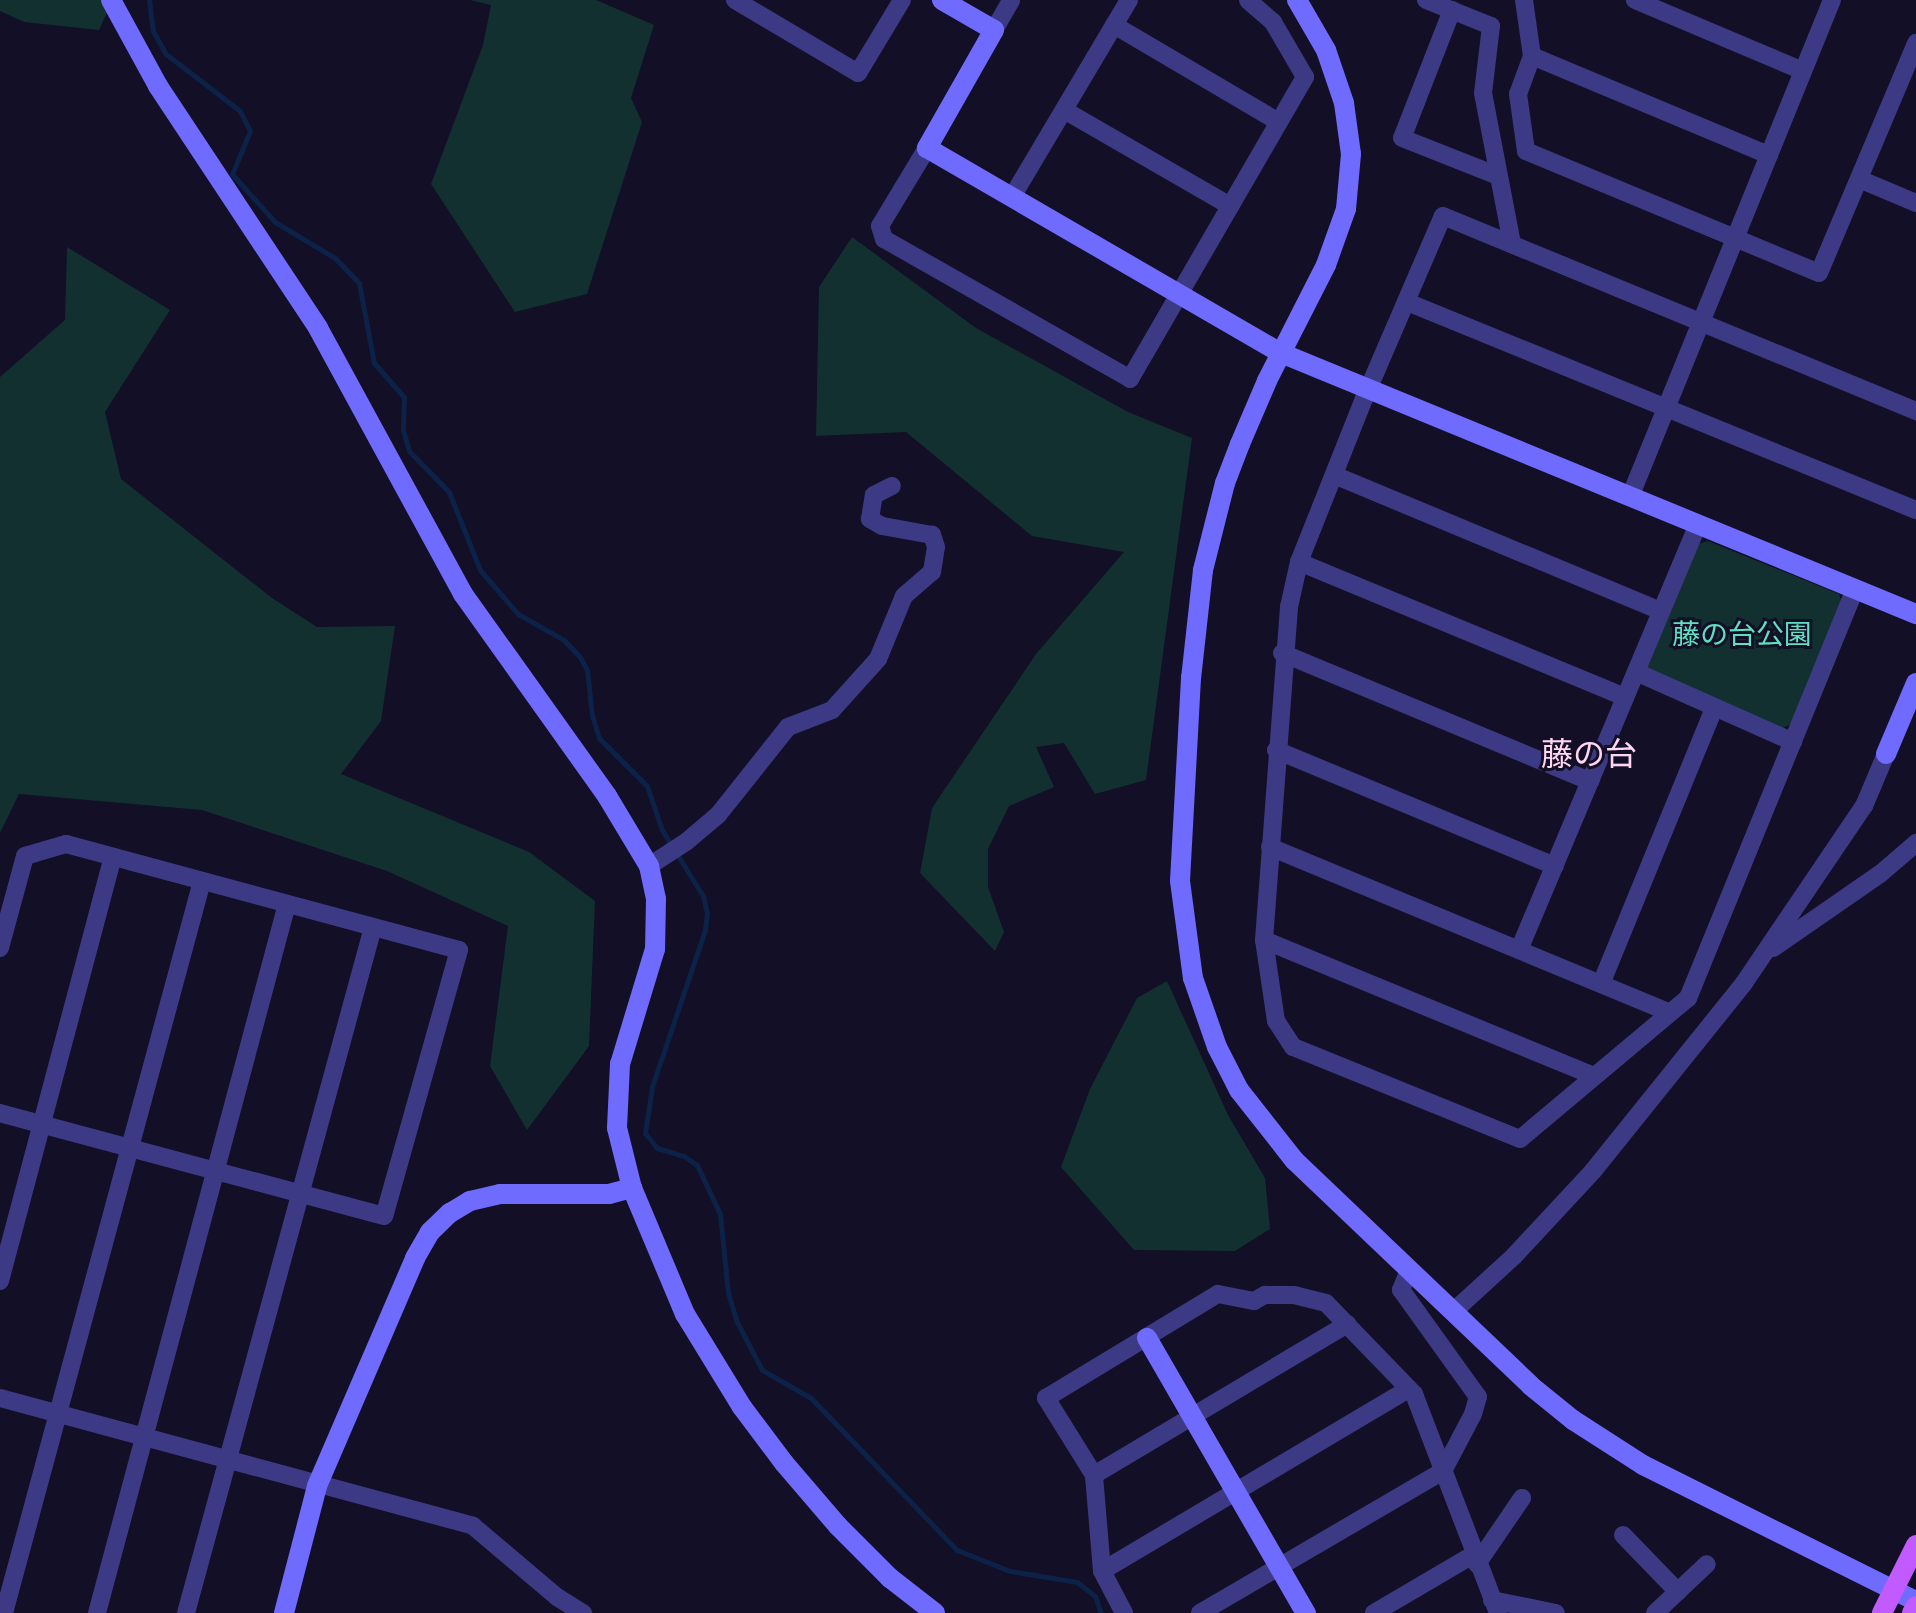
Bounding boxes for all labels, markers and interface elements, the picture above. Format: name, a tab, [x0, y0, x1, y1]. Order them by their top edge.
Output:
park label: 藤の台公園	[1672, 616, 1812, 650]
district label: 藤の台	[1541, 733, 1637, 771]

